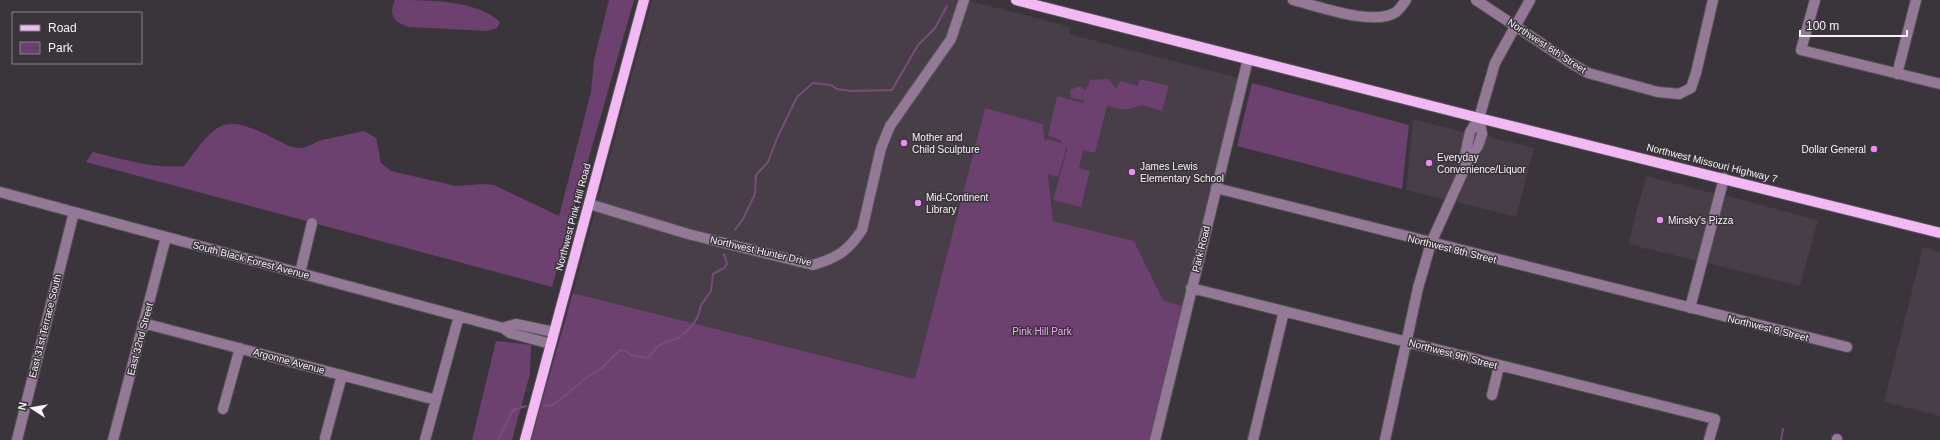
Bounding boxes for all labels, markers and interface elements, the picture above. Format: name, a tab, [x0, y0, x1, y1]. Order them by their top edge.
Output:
legend	[12, 12, 142, 64]
scale bar	[1800, 12, 1907, 38]
street label: Northwest 6th Street	[1506, 17, 1588, 76]
text: 100 m	[1806, 19, 1839, 33]
text: Road	[48, 21, 77, 35]
text: Park	[48, 41, 74, 55]
place label: Mother and Child Sculpture	[912, 132, 980, 155]
marker: Mother and Child Sculpture	[899, 138, 909, 148]
street label: Northwest Missouri Highway 7	[1645, 141, 1779, 185]
place label: Dollar General	[1802, 144, 1866, 155]
marker: Dollar General	[1869, 144, 1879, 154]
place label: Everyday Convenience/Liquor	[1437, 152, 1527, 175]
marker: Everyday Convenience/Liquor	[1424, 158, 1434, 168]
place label: James Lewis Elementary School	[1140, 161, 1224, 184]
street label: Northwest Pink Hill Road	[553, 162, 593, 272]
marker: James Lewis Elementary School	[1127, 167, 1137, 177]
place label: Mid-Continent Library	[926, 192, 988, 215]
marker: Mid-Continent Library	[913, 198, 923, 208]
marker: Minsky's Pizza	[1655, 215, 1665, 225]
place label: Minsky's Pizza	[1668, 215, 1734, 226]
street label: Park Road	[1190, 225, 1212, 273]
street label: Northwest 8th Street	[1406, 233, 1498, 265]
street label: Northwest Hunter Drive	[709, 234, 813, 268]
street label: South Black Forest Avenue	[191, 239, 311, 281]
street label: East 31st Terrace South	[27, 273, 63, 379]
street label: East 32nd Street	[125, 301, 155, 376]
street label: Northwest 8 Street	[1726, 313, 1810, 343]
park label: Pink Hill Park	[1012, 326, 1073, 337]
street label: Northwest 9th Street	[1408, 337, 1499, 371]
street label: Argonne Avenue	[252, 346, 326, 376]
north arrow	[12, 388, 52, 428]
text: N	[16, 401, 29, 411]

